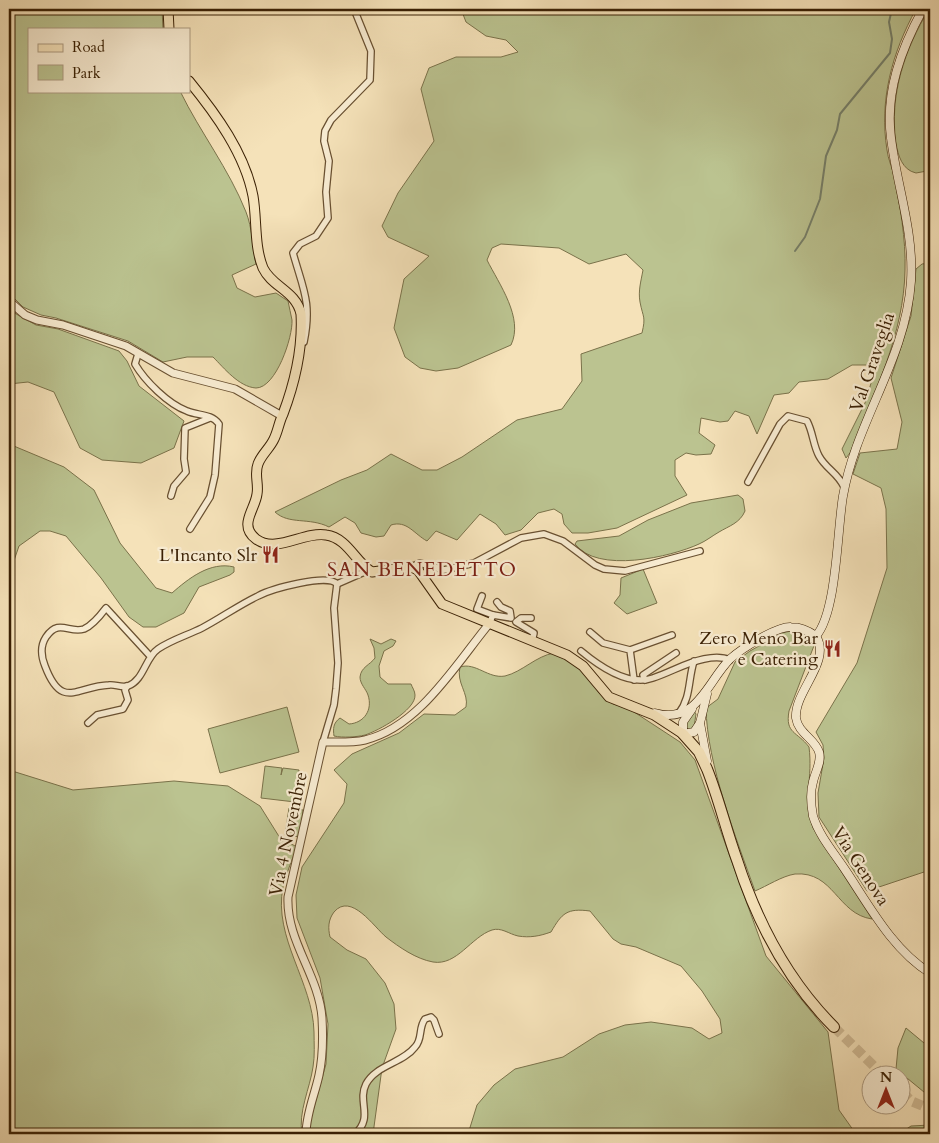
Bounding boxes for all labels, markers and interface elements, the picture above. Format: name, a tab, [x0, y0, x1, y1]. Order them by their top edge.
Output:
legend	[28, 28, 190, 92]
text: Road	[72, 37, 105, 57]
text: Park	[72, 63, 101, 83]
street label: Val Graveglia	[844, 309, 901, 415]
place label: L'Incanto Slr	[159, 543, 257, 568]
restaurant icon: L'Incanto Slr	[261, 545, 281, 565]
district label: SAN BENEDETTO	[327, 556, 517, 583]
place label: Zero Meno Bar e Catering	[699, 626, 819, 672]
restaurant icon: Zero Meno Bar e Catering	[822, 638, 842, 658]
street label: Via 4 Novembre	[263, 769, 314, 899]
street label: Via Genova	[826, 822, 896, 911]
north arrow	[862, 1066, 912, 1116]
text: N	[880, 1068, 892, 1087]

